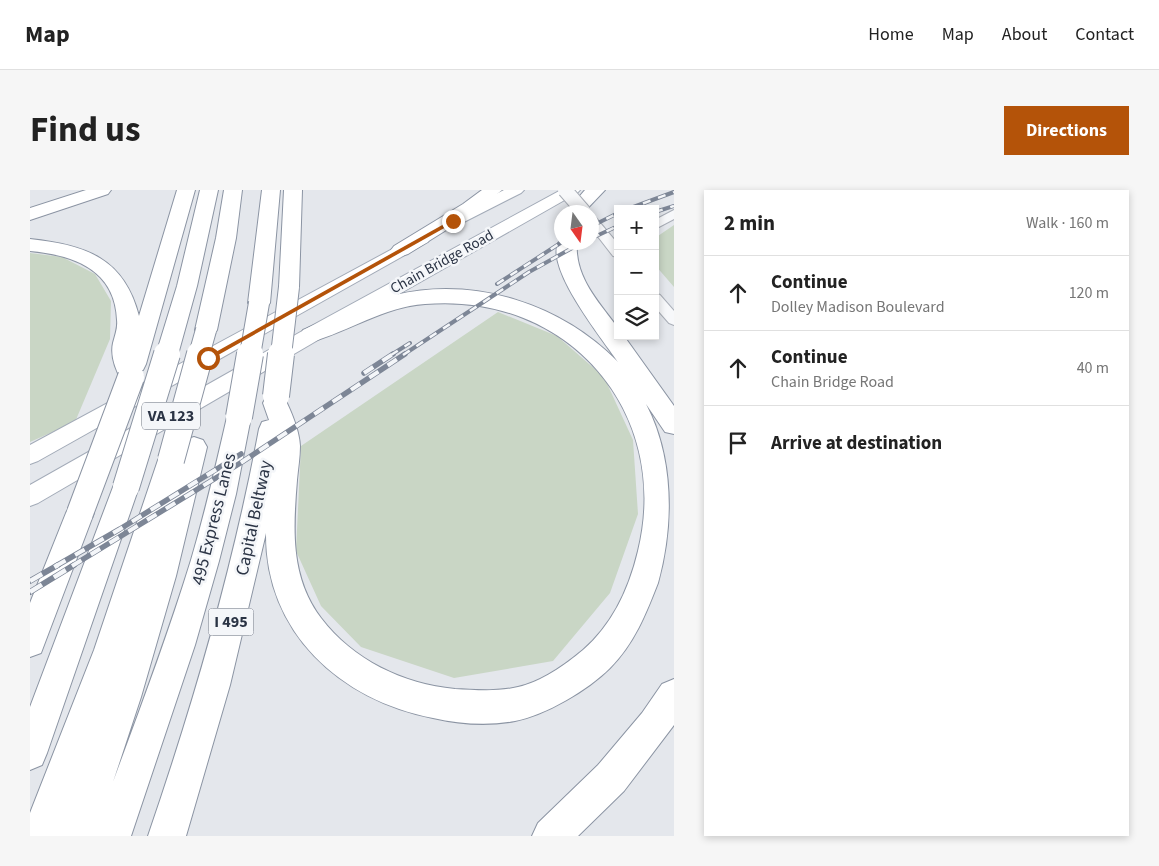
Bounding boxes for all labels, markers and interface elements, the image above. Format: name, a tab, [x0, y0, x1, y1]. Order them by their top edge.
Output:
text: Map	[25, 17, 70, 52]
text: Home	[868, 22, 914, 47]
text: Map	[942, 22, 974, 47]
text: About	[1002, 22, 1047, 47]
text: Contact	[1075, 22, 1134, 47]
text: Find us	[30, 105, 140, 155]
button: Directions	[1004, 106, 1129, 155]
north arrow	[554, 205, 599, 250]
map controls	[614, 205, 659, 340]
button: +	[614, 205, 659, 250]
text: 2 min	[724, 208, 775, 238]
route end	[442, 210, 465, 233]
text: Walk · 160 m	[1026, 212, 1109, 234]
street label: Chain Bridge Road	[387, 225, 497, 299]
button: −	[614, 250, 659, 295]
text: Continue	[771, 269, 848, 296]
icon: ahead	[724, 279, 752, 307]
text: 120 m	[1069, 282, 1109, 304]
button: layers	[614, 295, 659, 340]
text: Dolley Madison Boulevard	[771, 296, 945, 318]
text: Continue	[771, 344, 848, 371]
route start	[197, 347, 220, 370]
icon: ahead	[724, 354, 752, 382]
text: 40 m	[1077, 357, 1109, 379]
text: Chain Bridge Road	[771, 371, 894, 393]
road number: VA 123	[142, 402, 200, 430]
icon: arrive	[724, 429, 752, 457]
text: Arrive at destination	[771, 430, 942, 457]
street label: 495 Express Lanes	[186, 450, 242, 588]
street label: Capital Beltway	[230, 458, 279, 578]
road number: I 495	[208, 608, 254, 636]

